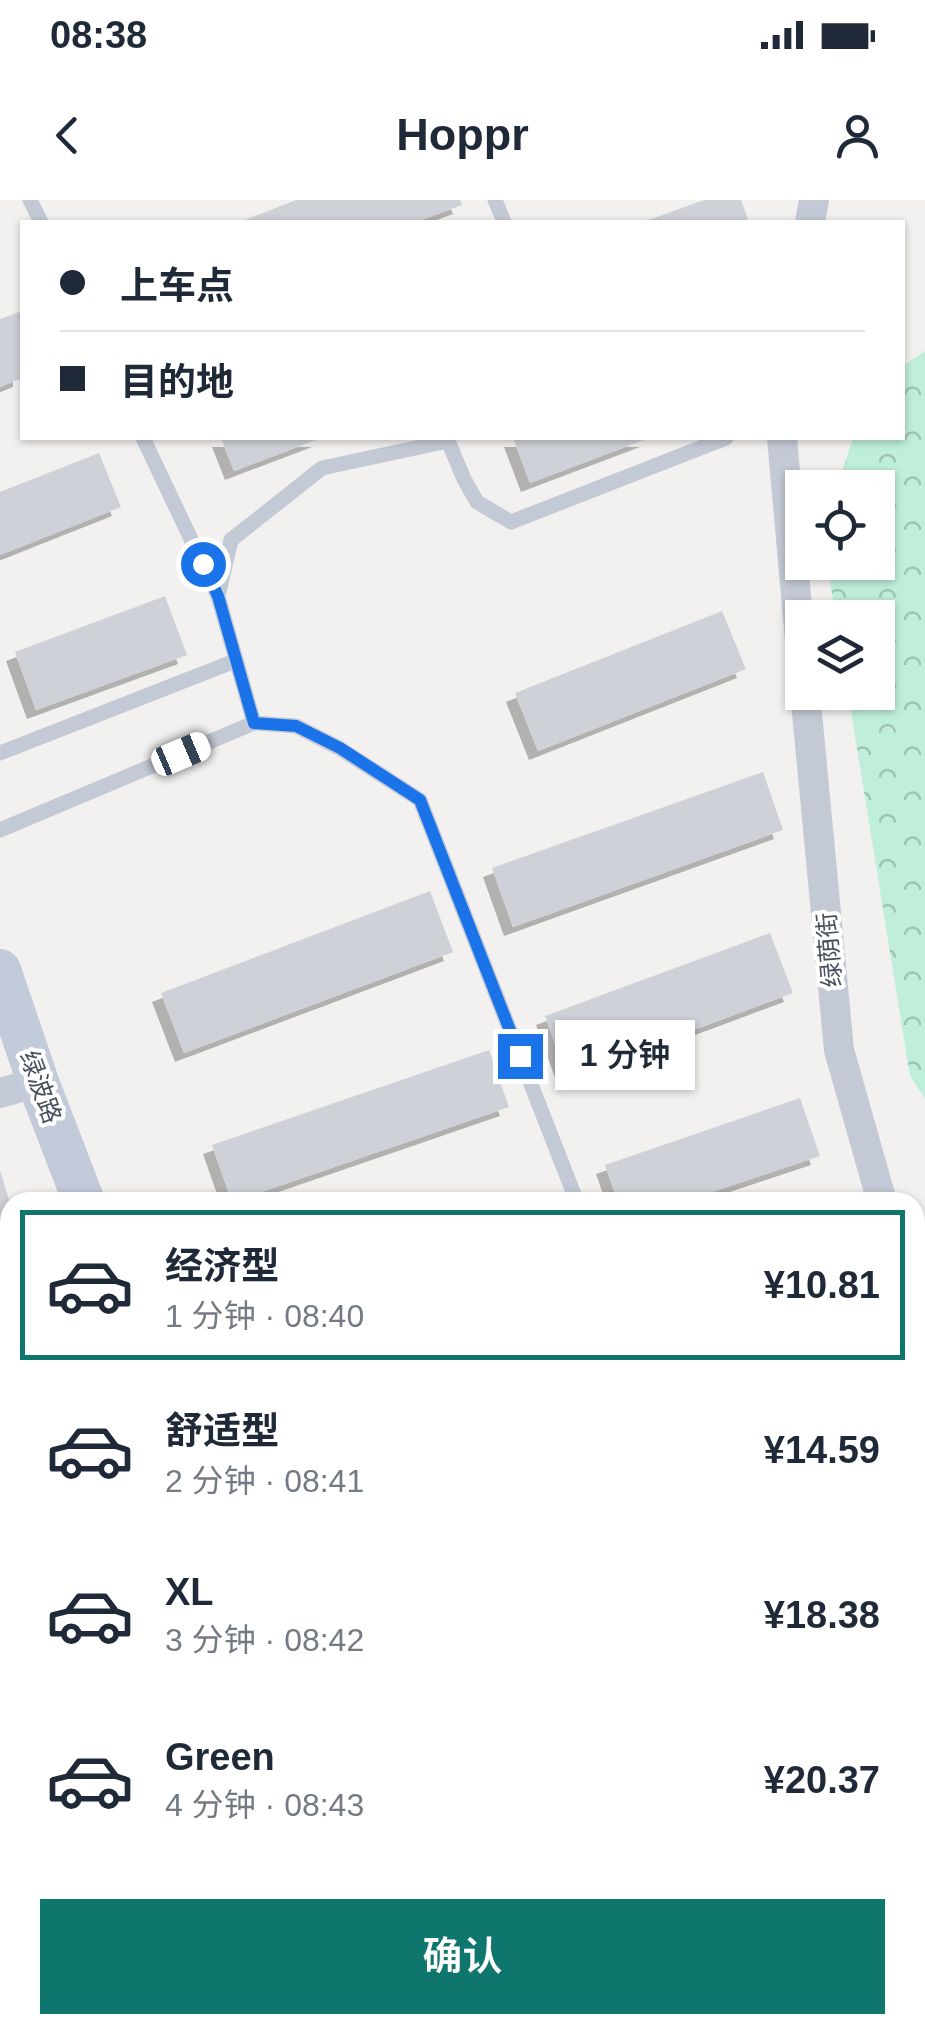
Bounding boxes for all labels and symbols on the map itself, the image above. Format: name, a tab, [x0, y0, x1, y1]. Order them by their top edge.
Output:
route start	[181, 542, 226, 587]
car	[148, 728, 214, 780]
street label: 绿荫街	[812, 911, 846, 989]
callout: 1 分钟	[555, 1021, 695, 1091]
route end	[498, 1034, 543, 1079]
street label: 绿波路	[15, 1047, 67, 1127]

